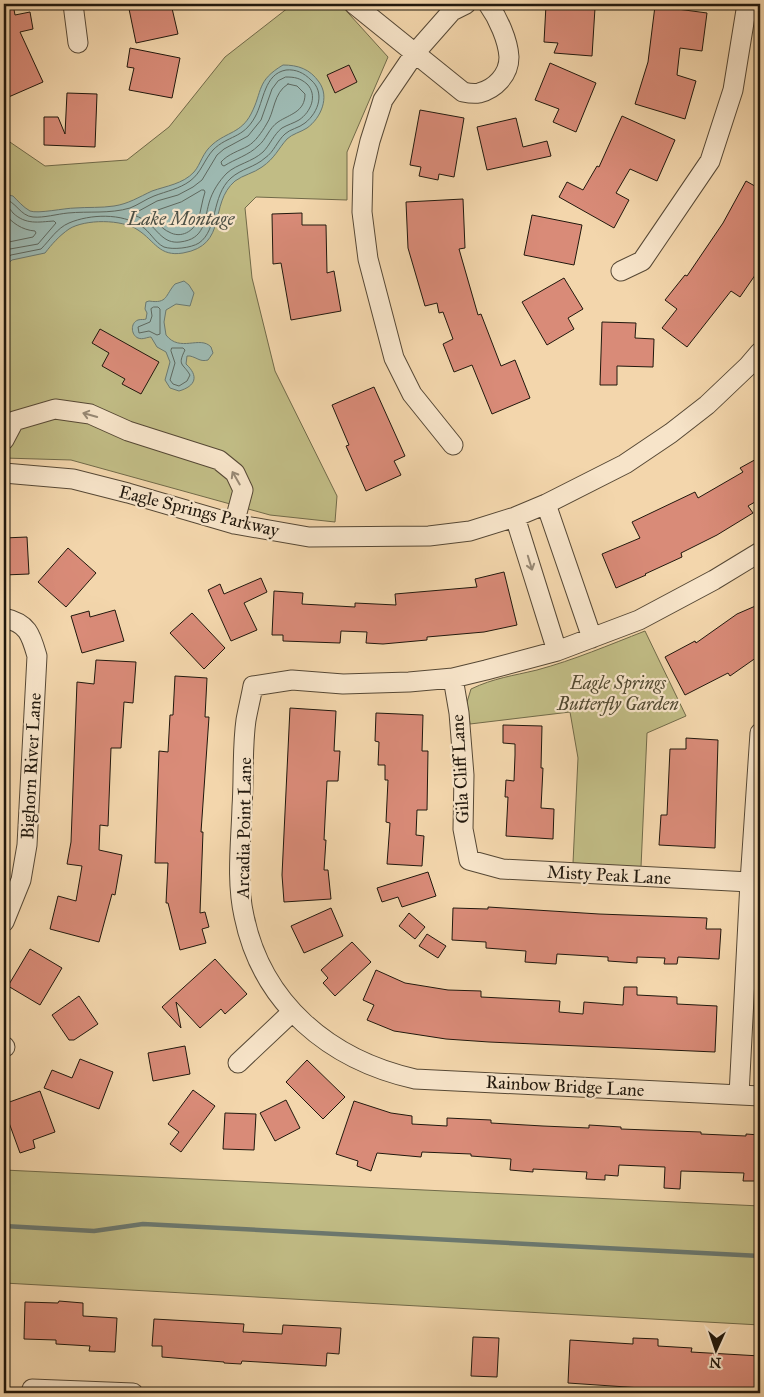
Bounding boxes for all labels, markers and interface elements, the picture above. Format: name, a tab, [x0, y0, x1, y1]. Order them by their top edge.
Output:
water label: Lake Montage	[126, 207, 236, 230]
one-way arrow	[82, 410, 98, 419]
one-way arrow	[231, 471, 241, 486]
street label: Eagle Springs Parkway	[116, 480, 282, 543]
one-way arrow	[525, 555, 535, 571]
park label: Eagle Springs Butterfly Garden	[556, 672, 679, 716]
street label: Bighorn River Lane	[16, 692, 47, 840]
street label: Gila Cliff Lane	[446, 714, 474, 824]
street label: Arcadia Point Lane	[232, 757, 256, 900]
street label: Misty Peak Lane	[546, 861, 672, 889]
street label: Rainbow Bridge Lane	[485, 1071, 645, 1102]
north arrow	[692, 1324, 742, 1374]
text: N	[709, 1354, 722, 1371]

